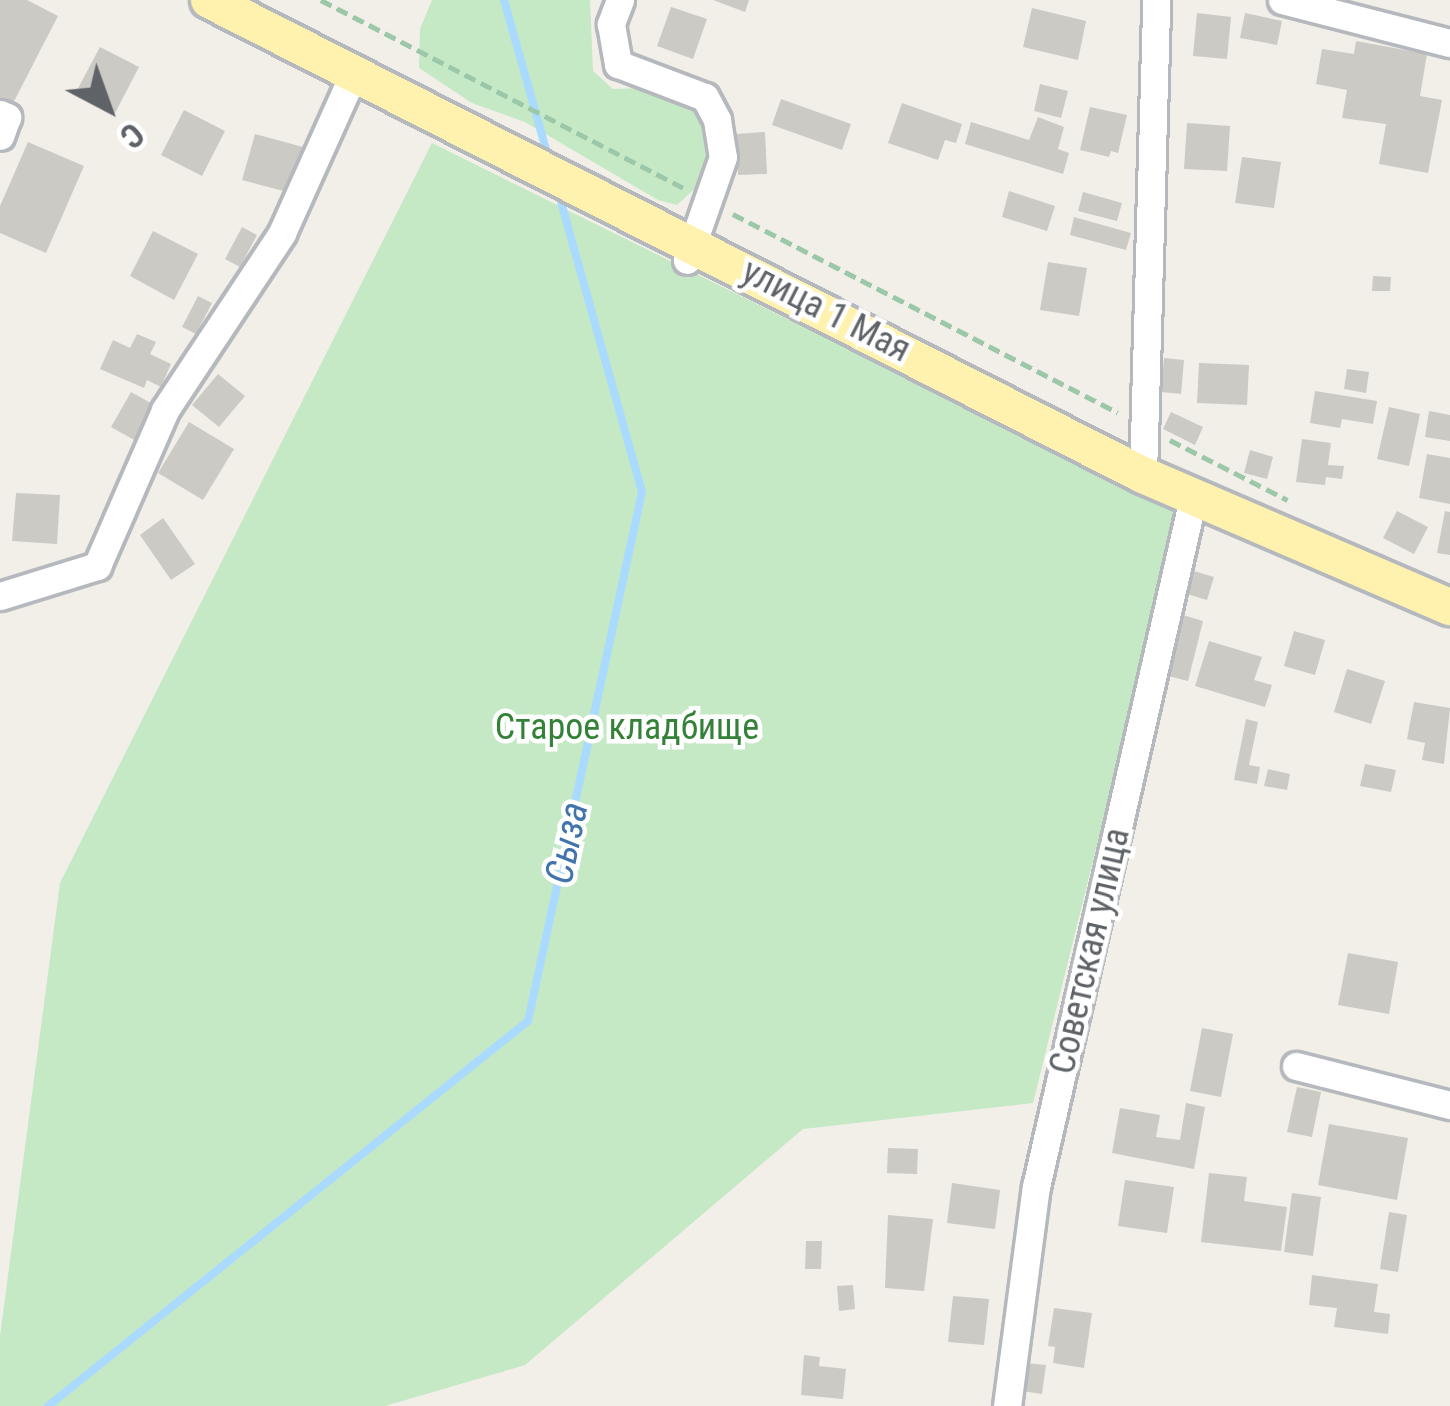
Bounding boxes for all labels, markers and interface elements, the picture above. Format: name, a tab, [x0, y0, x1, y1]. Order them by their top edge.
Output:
north arrow	[48, 48, 168, 168]
text: С	[112, 115, 152, 156]
street label: улица 1 Мая	[735, 250, 917, 372]
park label: Старое кладбище	[495, 706, 759, 750]
water label: Сыза	[536, 798, 598, 888]
street label: Советская улица	[1041, 824, 1139, 1078]

